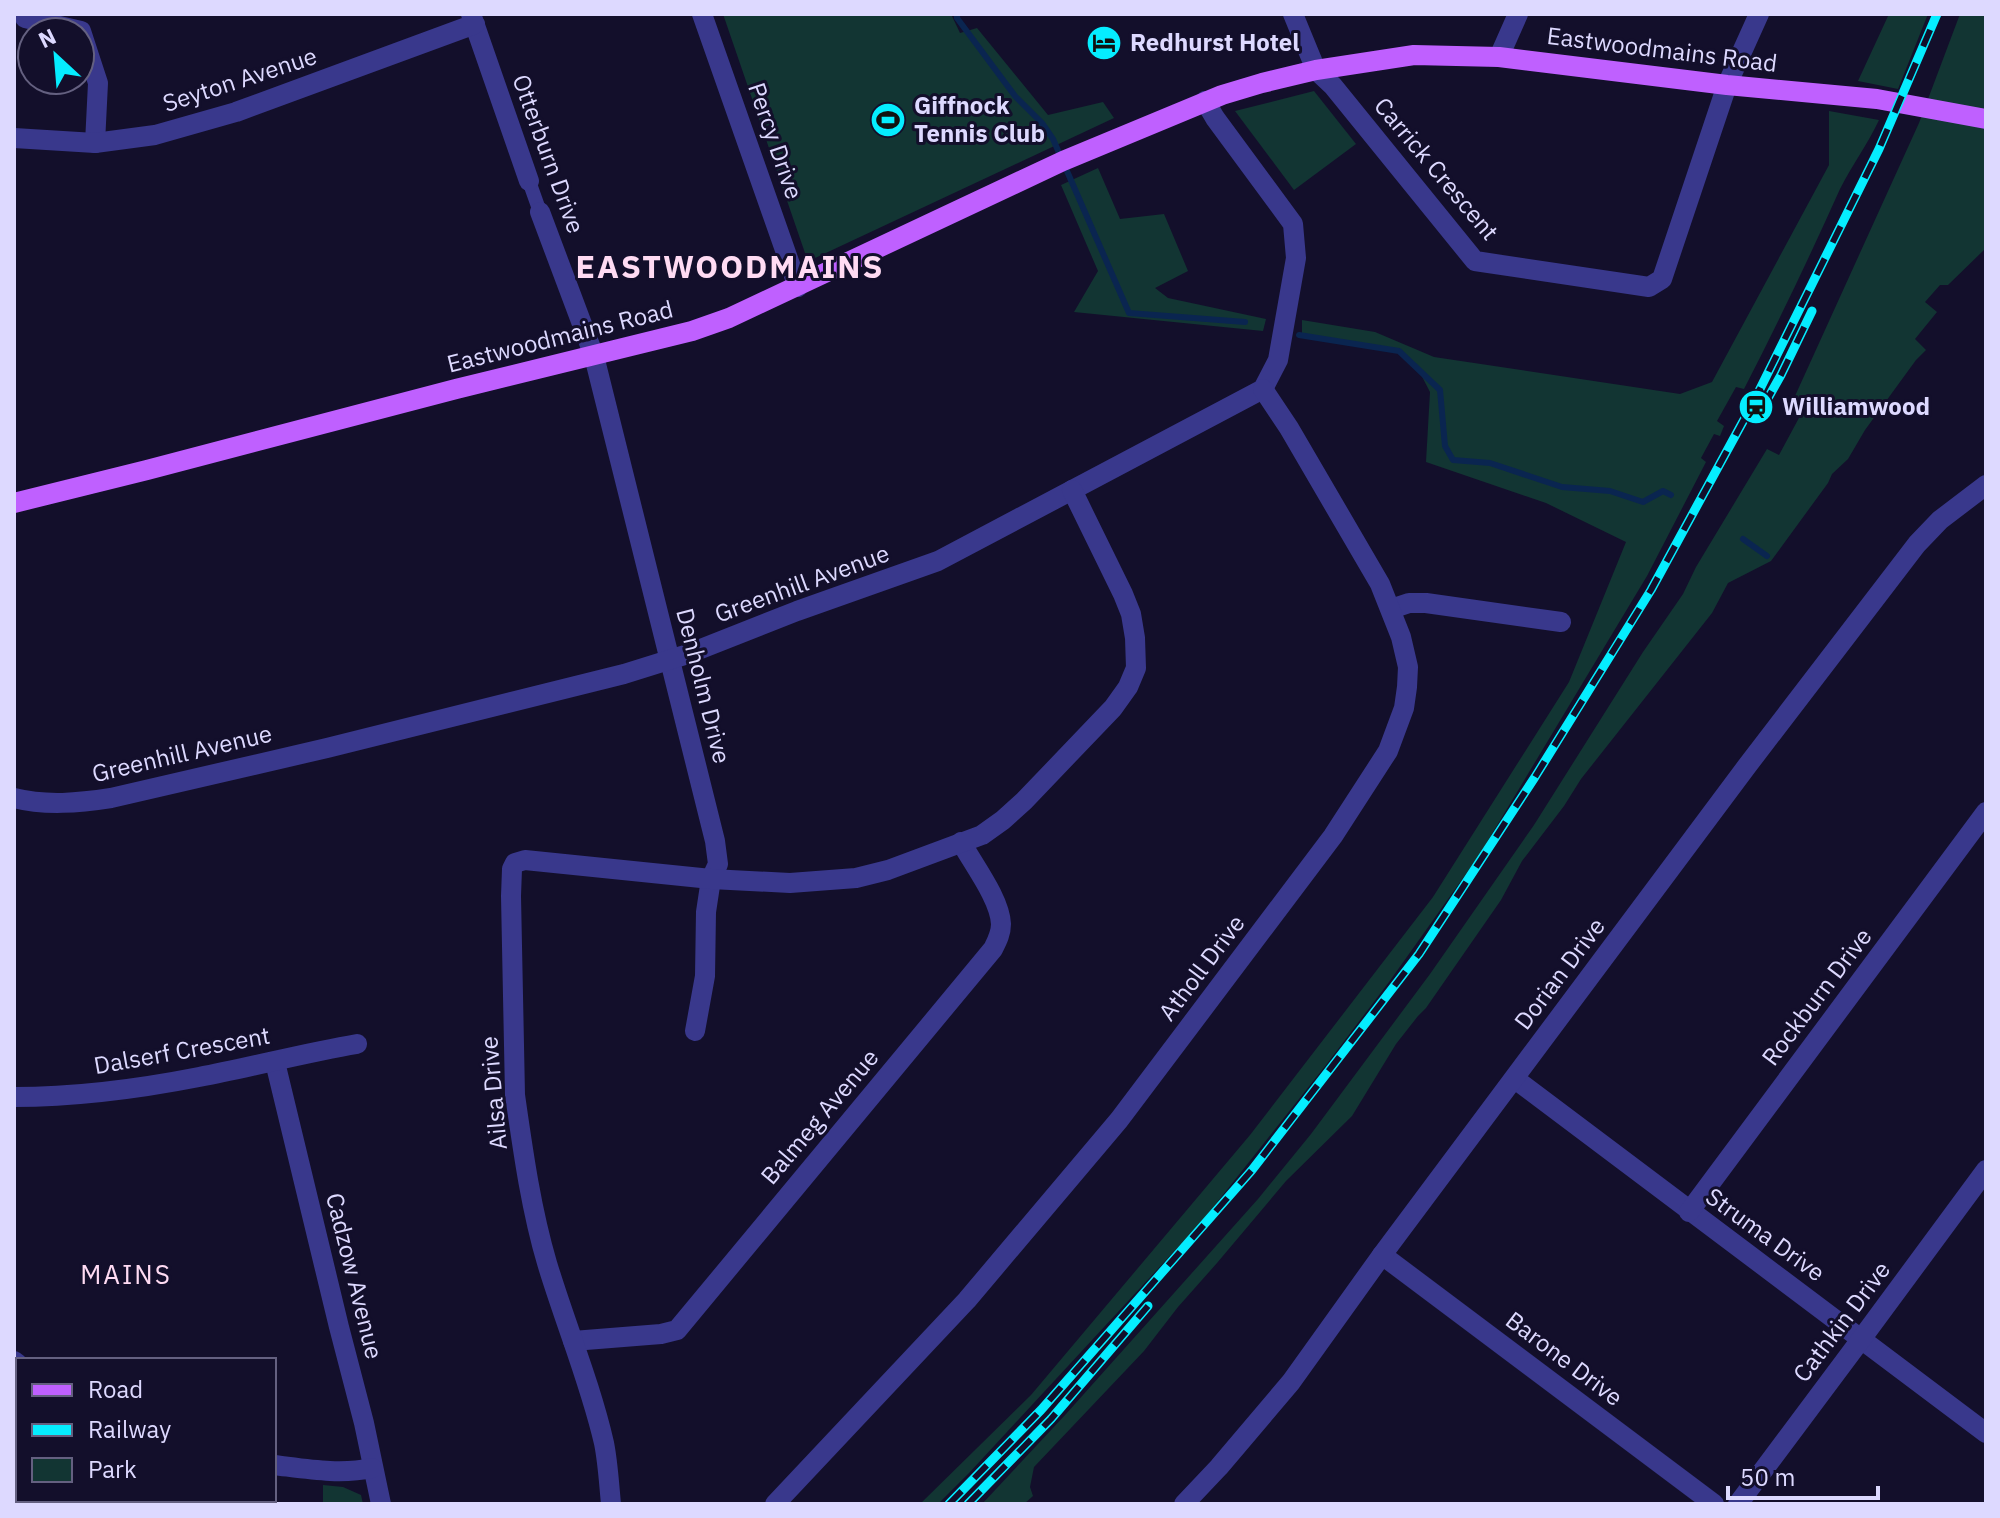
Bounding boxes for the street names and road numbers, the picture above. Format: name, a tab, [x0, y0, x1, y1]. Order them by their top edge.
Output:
street label: Eastwoodmains Road	[1545, 19, 1779, 79]
street label: Seyton Avenue	[159, 39, 321, 119]
street label: Otterburn Drive	[505, 70, 593, 238]
street label: Percy Drive	[741, 78, 811, 203]
street label: Carrick Crescent	[1368, 90, 1506, 247]
street label: Eastwoodmains Road	[443, 292, 676, 380]
street label: Greenhill Avenue	[710, 537, 893, 630]
street label: Denholm Drive	[669, 605, 739, 767]
street label: Greenhill Avenue	[89, 717, 275, 789]
street label: Atholl Drive	[1151, 908, 1252, 1027]
street label: Dorian Drive	[1507, 911, 1612, 1036]
street label: Rockburn Drive	[1754, 921, 1878, 1072]
street label: Dalserf Crescent	[91, 1019, 272, 1081]
street label: Ailsa Drive	[472, 1035, 514, 1151]
street label: Balmeg Avenue	[753, 1042, 885, 1191]
street label: Struma Drive	[1700, 1180, 1832, 1288]
street label: Cadzow Avenue	[319, 1189, 391, 1362]
street label: Cathkin Drive	[1785, 1254, 1897, 1388]
street label: Barone Drive	[1500, 1304, 1630, 1413]

